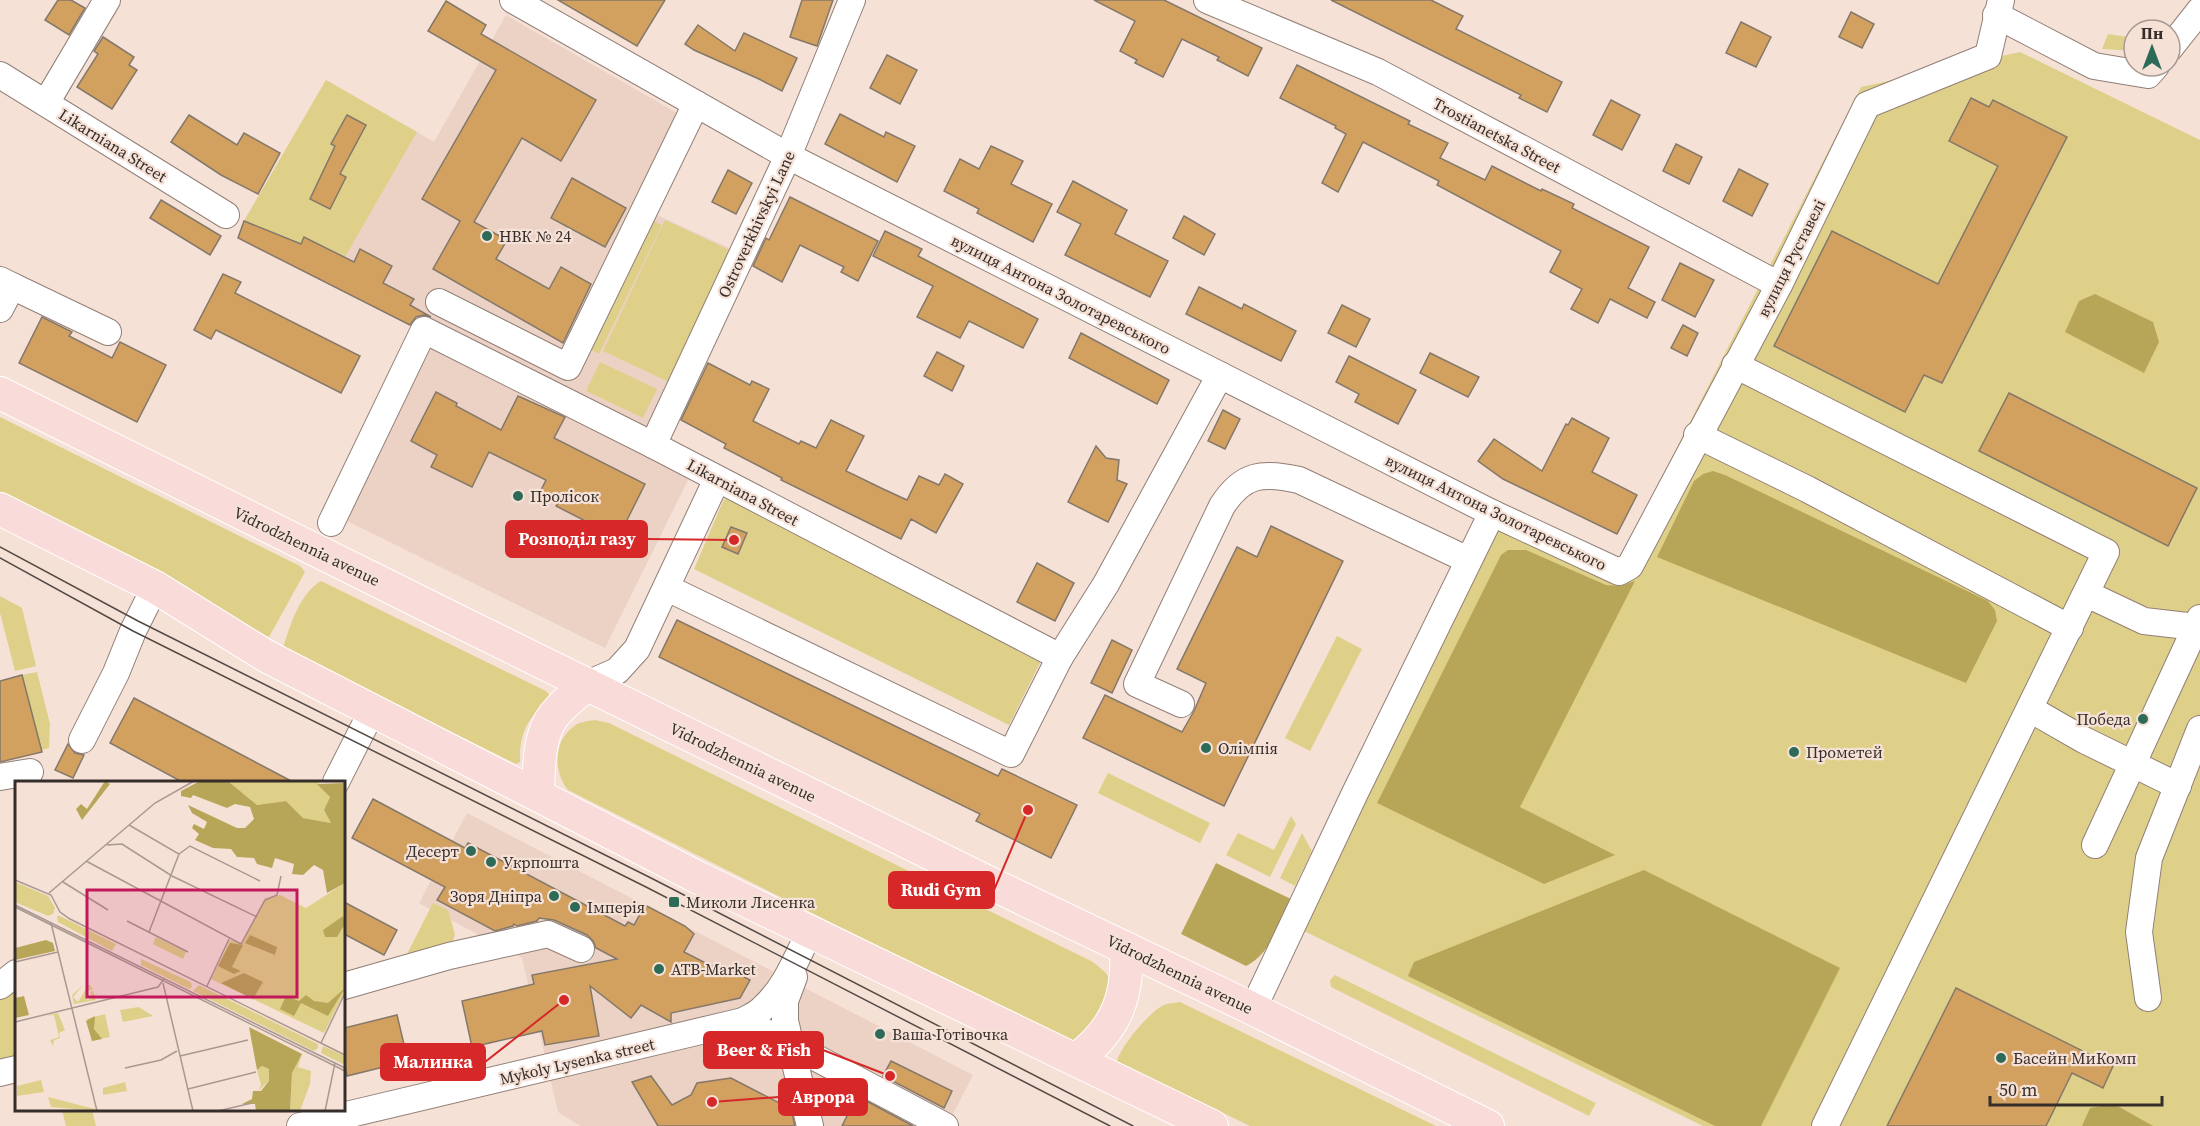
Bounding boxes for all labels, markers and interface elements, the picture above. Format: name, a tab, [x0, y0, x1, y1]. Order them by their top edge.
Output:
north arrow	[2122, 18, 2182, 78]
text: Пн	[2141, 22, 2163, 44]
street label: Trostianetska Street	[1429, 92, 1565, 178]
street label: Likarniana Street	[55, 103, 172, 187]
street label: Ostroverkhivskyi Lane	[712, 147, 800, 301]
street label: вулиця Руставелі	[1752, 195, 1830, 321]
place label: НВК № 24	[499, 225, 571, 247]
marker: НВК № 24	[480, 229, 494, 243]
street label: вулиця Антона Золотаревського	[948, 229, 1175, 359]
street label: вулиця Антона Золотаревського	[1382, 449, 1610, 575]
street label: Likarniana Street	[683, 453, 803, 531]
place label: Пролісок	[530, 485, 599, 507]
marker: Пролісок	[511, 489, 525, 503]
street label: Vidrodzhennia avenue	[230, 501, 384, 591]
callout: Розподіл газу	[506, 521, 647, 557]
text: Розподіл газу	[518, 526, 636, 551]
place label: Победа	[2076, 708, 2132, 730]
marker: Победа	[2136, 712, 2150, 726]
street label: Vidrodzhennia avenue	[666, 717, 820, 807]
place label: Олімпія	[1218, 737, 1278, 759]
marker: Олімпія	[1199, 741, 1213, 755]
place label: Прометей	[1806, 741, 1883, 763]
marker: Прометей	[1787, 745, 1801, 759]
inset map	[15, 781, 345, 1111]
place label: Десерт	[406, 840, 460, 862]
marker: Десерт	[464, 844, 478, 858]
place label: Укрпошта	[503, 851, 580, 873]
marker: Укрпошта	[484, 855, 498, 869]
callout: Rudi Gym	[889, 872, 994, 908]
text: Rudi Gym	[901, 877, 981, 902]
place label: Зоря Дніпра	[450, 885, 543, 907]
marker: Зоря Дніпра	[547, 889, 561, 903]
place label: Миколи Лисенка	[686, 891, 816, 913]
marker: Миколи Лисенка	[667, 895, 681, 909]
place label: Імперія	[587, 896, 645, 918]
marker: Імперія	[568, 900, 582, 914]
street label: Vidrodzhennia avenue	[1103, 929, 1257, 1019]
place label: ATB-Market	[671, 958, 757, 980]
marker: ATB-Market	[652, 962, 666, 976]
place label: Ваша Готівочка	[892, 1023, 1009, 1045]
marker: Ваша Готівочка	[873, 1027, 887, 1041]
street label: Mykoly Lysenka street	[497, 1032, 657, 1090]
callout: Beer & Fish	[704, 1032, 823, 1068]
text: Beer & Fish	[717, 1037, 811, 1062]
callout: Малинка	[381, 1044, 485, 1080]
place label: Басейн МиКомп	[2013, 1047, 2137, 1069]
text: Малинка	[393, 1049, 473, 1074]
marker: Басейн МиКомп	[1994, 1051, 2008, 1065]
scale bar	[1990, 1069, 2162, 1107]
text: 50 m	[1999, 1077, 2037, 1102]
callout: Аврора	[779, 1079, 867, 1115]
text: Аврора	[791, 1084, 855, 1109]

